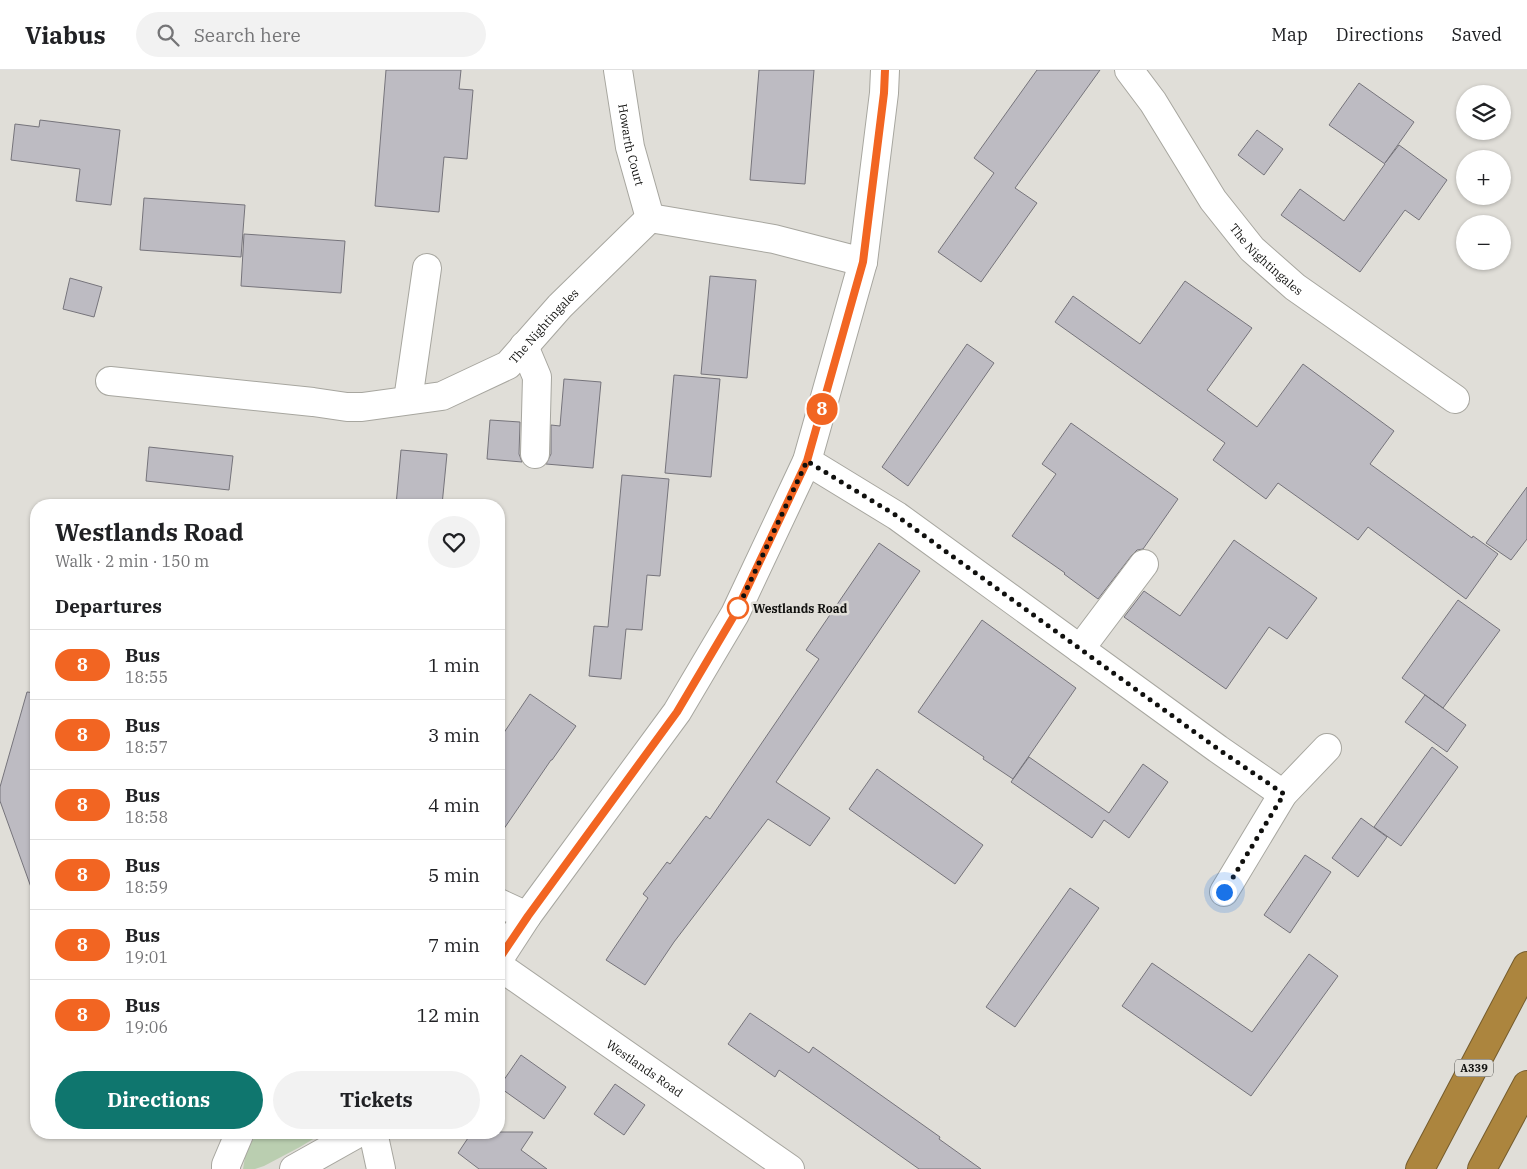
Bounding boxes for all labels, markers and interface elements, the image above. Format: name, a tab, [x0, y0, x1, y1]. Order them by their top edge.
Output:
search box	[136, 12, 486, 57]
text: Viabus	[25, 19, 106, 51]
icon: search	[154, 21, 182, 49]
text: Search here	[194, 23, 301, 47]
text: Map	[1271, 23, 1308, 46]
text: Directions	[1336, 23, 1424, 46]
text: Saved	[1452, 23, 1502, 46]
map controls	[1456, 85, 1511, 270]
button: layers	[1456, 85, 1511, 140]
street label: Howarth Court	[616, 103, 648, 187]
button: +	[1456, 150, 1511, 205]
button: −	[1456, 215, 1511, 270]
street label: The Nightingales	[1227, 220, 1306, 298]
street label: The Nightingales	[505, 285, 581, 366]
line badge: 8	[806, 393, 838, 425]
text: 8	[817, 397, 827, 420]
text: Westlands Road	[55, 516, 244, 548]
button: heart	[428, 516, 480, 568]
text: Walk · 2 min · 150 m	[55, 551, 209, 571]
text: Departures	[55, 594, 162, 618]
marker: Westlands Road	[727, 597, 749, 619]
place label: Westlands Road	[753, 601, 848, 616]
text: Bus	[125, 643, 160, 667]
text: 8	[77, 653, 88, 676]
text: 1 min	[428, 653, 480, 677]
text: 18:55	[125, 667, 168, 687]
text: Bus	[125, 713, 160, 737]
text: 8	[77, 723, 88, 746]
text: 3 min	[428, 723, 480, 747]
text: 18:57	[125, 737, 168, 757]
text: Bus	[125, 783, 160, 807]
text: 8	[77, 793, 88, 816]
text: 4 min	[428, 793, 480, 817]
text: 18:58	[125, 807, 168, 827]
text: Bus	[125, 853, 160, 877]
text: 8	[77, 863, 88, 886]
text: 5 min	[428, 863, 480, 887]
text: 18:59	[125, 877, 168, 897]
your location	[1212, 880, 1237, 905]
text: Bus	[125, 923, 160, 947]
text: 8	[77, 933, 88, 956]
text: 7 min	[428, 933, 480, 957]
text: 19:01	[125, 947, 168, 967]
text: Bus	[125, 993, 160, 1017]
text: 8	[77, 1003, 88, 1026]
text: 12 min	[417, 1003, 480, 1027]
text: 19:06	[125, 1017, 168, 1037]
street label: Westlands Road	[604, 1036, 686, 1100]
road number: A339	[1455, 1060, 1493, 1076]
button: Directions	[55, 1071, 263, 1129]
button: Tickets	[273, 1071, 480, 1129]

